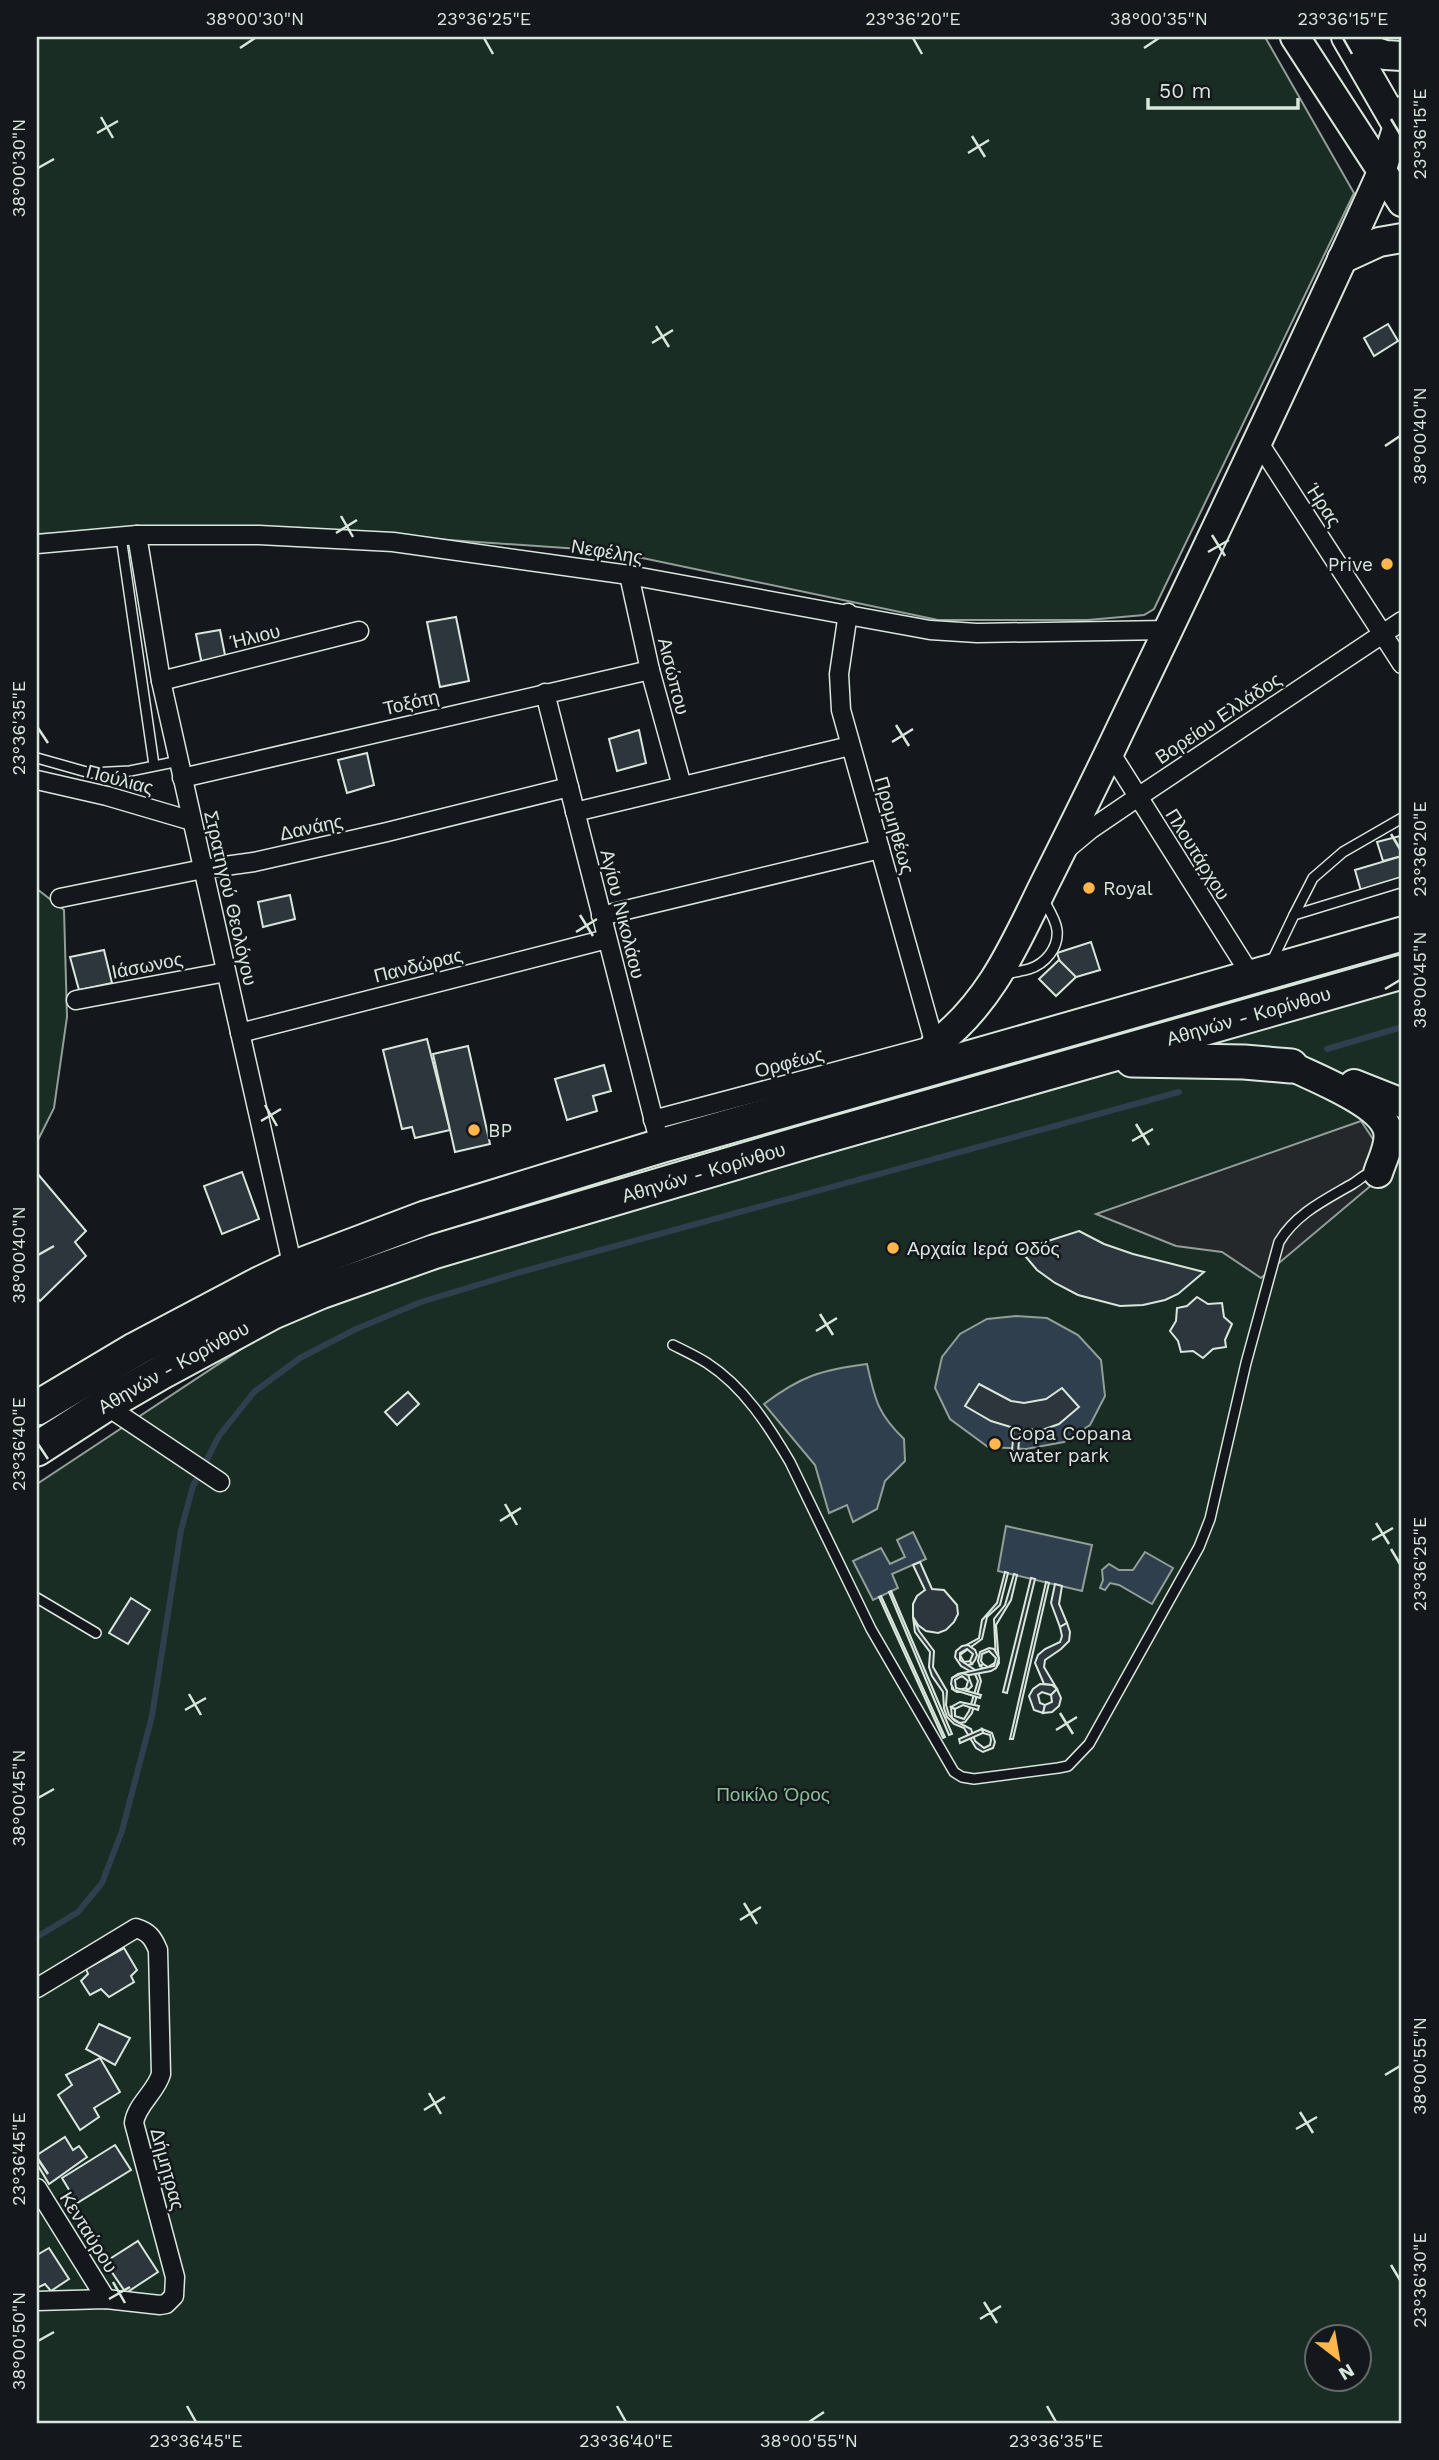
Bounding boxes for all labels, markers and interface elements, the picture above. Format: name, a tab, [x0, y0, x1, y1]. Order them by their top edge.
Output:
text: 38°00'30"N	[206, 8, 304, 29]
text: 23°36'25"E	[437, 8, 531, 29]
text: 23°36'20"E	[865, 8, 961, 29]
text: 38°00'35"N	[1110, 8, 1208, 29]
text: 23°36'15"E	[1297, 8, 1389, 29]
scale bar	[1148, 66, 1299, 110]
text: 50 m	[1159, 78, 1211, 103]
text: 23°36'15"E	[1409, 88, 1430, 180]
text: 38°00'30"N	[8, 119, 29, 217]
text: 38°00'40"N	[1409, 387, 1430, 485]
street label: Ήρας	[1301, 479, 1346, 531]
street label: Νεφέλης	[569, 534, 644, 569]
place label: Prive	[1328, 553, 1373, 576]
marker: Prive	[1379, 556, 1395, 572]
street label: Ήλιου	[227, 619, 282, 654]
street label: Αισώπου	[653, 635, 694, 717]
street label: Βορείου Ελλάδος	[1151, 668, 1286, 769]
text: 23°36'35"E	[8, 681, 29, 775]
street label: Τοξότη	[381, 685, 441, 720]
street label: Πούλιας	[84, 760, 156, 799]
street label: Προμηθέως	[870, 774, 919, 877]
text: 23°36'20"E	[1409, 801, 1430, 897]
street label: Πλουτάρχου	[1160, 804, 1235, 904]
street label: Στρατηγού Θεολόγου	[199, 808, 262, 988]
street label: Δανάης	[277, 810, 345, 845]
street label: Αγίου Νικολάου	[595, 847, 650, 981]
place label: Royal	[1103, 877, 1153, 900]
marker: Royal	[1081, 880, 1097, 896]
text: 38°00'45"N	[1409, 932, 1430, 1028]
street label: Πανδώρας	[371, 943, 465, 988]
street label: Ιάσωνος	[110, 947, 185, 984]
street label: Αθηνών - Κορίνθου	[1164, 982, 1333, 1050]
street label: Ορφέως	[752, 1042, 826, 1083]
place label: BP	[488, 1119, 512, 1142]
marker: BP	[466, 1122, 482, 1138]
street label: Αθηνών - Κορίνθου	[619, 1138, 788, 1208]
text: 38°00'40"N	[8, 1206, 29, 1304]
place label: Αρχαία Ιερά Οδός	[907, 1237, 1060, 1260]
marker: Αρχαία Ιερά Οδός	[885, 1240, 901, 1256]
street label: Αθηνών - Κορίνθου	[93, 1316, 253, 1419]
text: 23°36'40"E	[8, 1397, 29, 1491]
place label: Copa Copana water park	[1009, 1422, 1132, 1467]
marker: Copa Copana water park	[987, 1436, 1003, 1452]
text: 23°36'25"E	[1409, 1517, 1430, 1611]
text: 38°00'45"N	[8, 1750, 29, 1846]
park label: Ποικίλο Όρος	[716, 1783, 830, 1806]
text: 38°00'55"N	[1409, 2017, 1430, 2115]
text: 23°36'45"E	[8, 2112, 29, 2206]
street label: Δήμητρας	[146, 2126, 190, 2213]
street label: Κενταύρου	[55, 2188, 122, 2277]
text: 23°36'30"E	[1409, 2232, 1430, 2328]
text: 38°00'50"N	[8, 2292, 29, 2390]
north arrow	[1302, 2324, 1372, 2394]
text: N	[1335, 2359, 1358, 2386]
text: 23°36'45"E	[149, 2430, 243, 2451]
text: 23°36'40"E	[579, 2430, 673, 2451]
text: 38°00'55"N	[760, 2430, 858, 2451]
text: 23°36'35"E	[1009, 2430, 1103, 2451]

